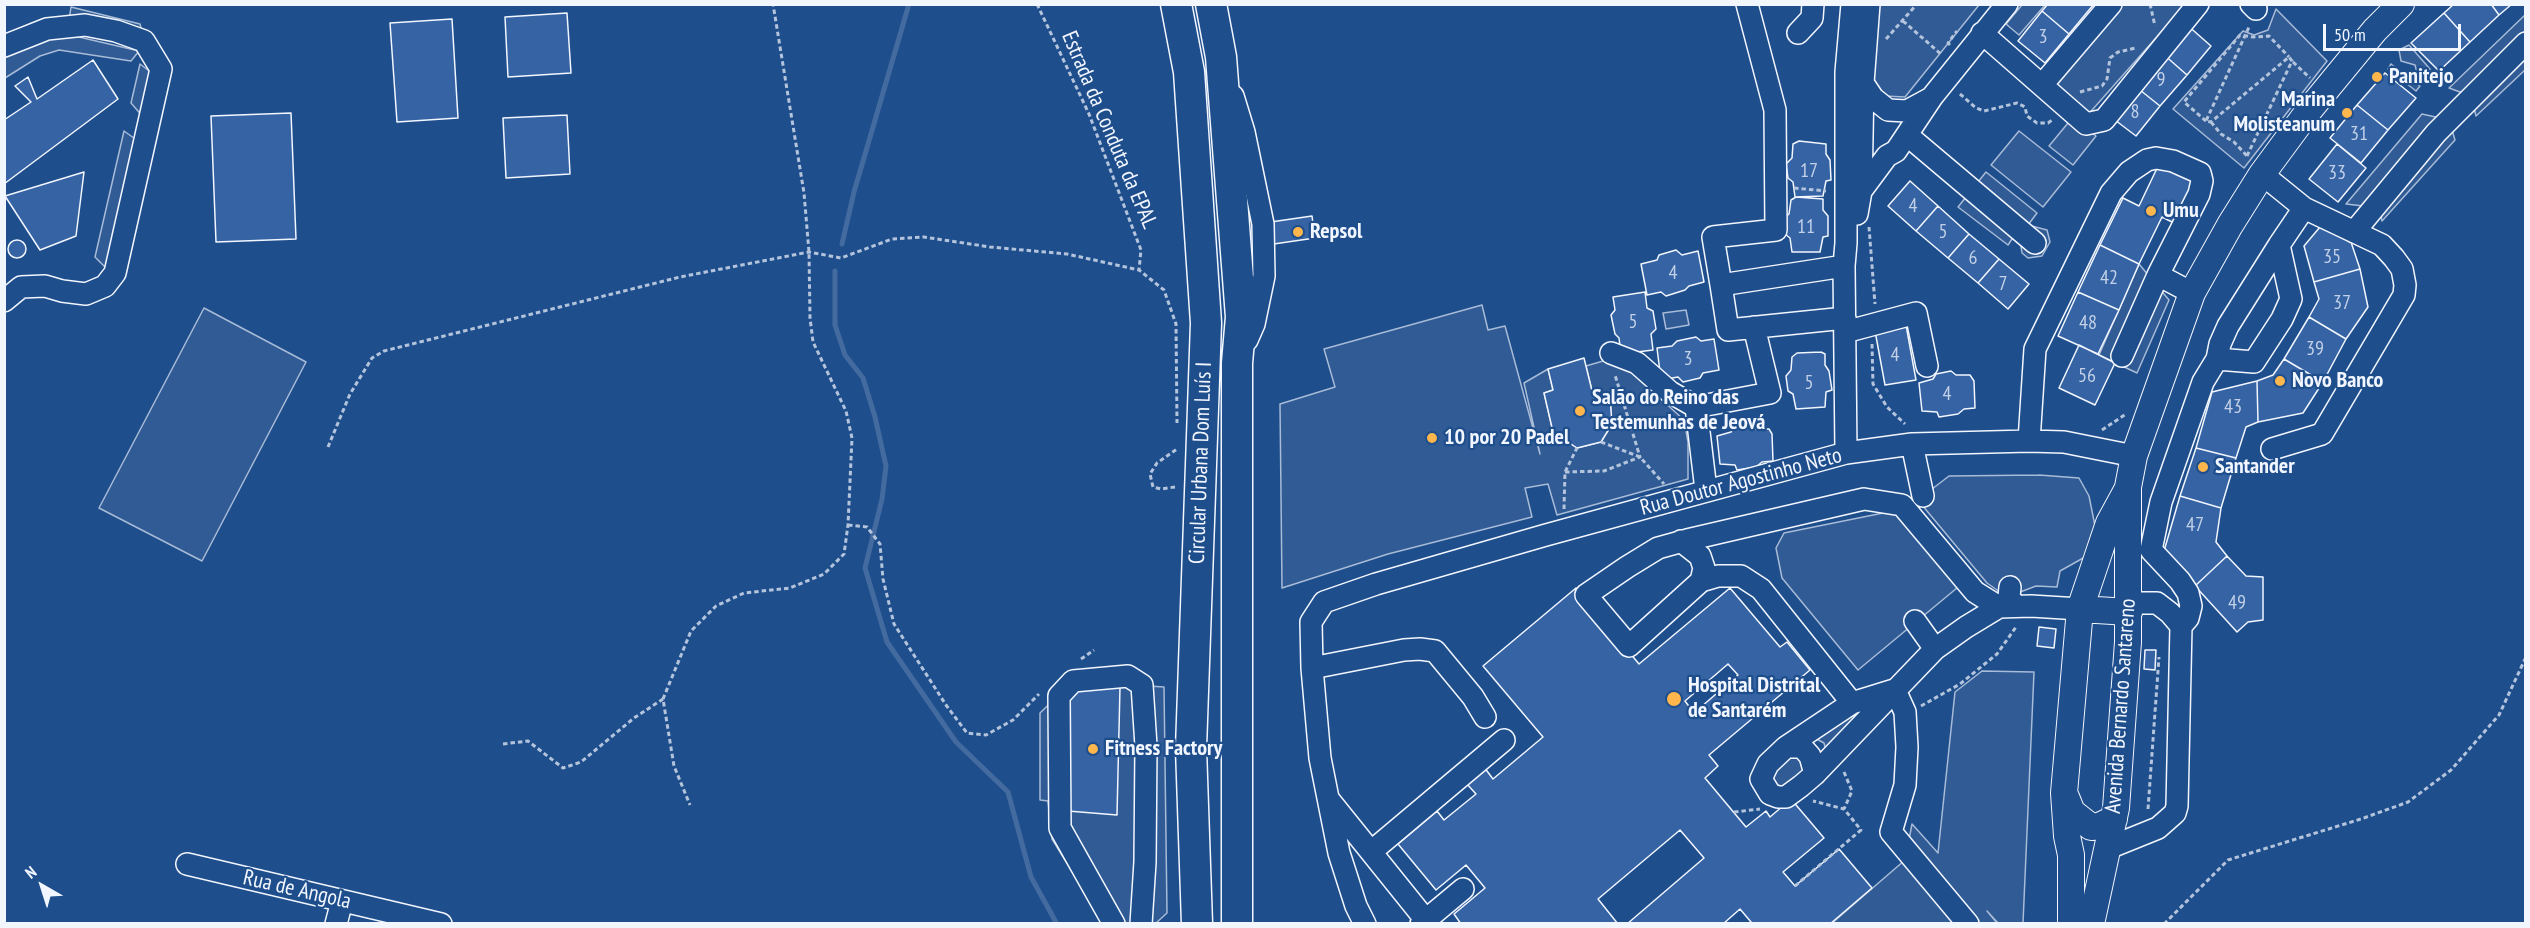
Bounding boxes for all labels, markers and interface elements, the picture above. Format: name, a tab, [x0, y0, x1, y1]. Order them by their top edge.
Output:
scale bar	[2326, 12, 2464, 50]
text: 50 m	[2334, 23, 2366, 46]
house number: 3	[2039, 25, 2047, 49]
street label: Estrada da Conduta da EPAL	[1055, 27, 1163, 233]
place label: Panitejo	[2389, 64, 2453, 90]
house number: 9	[2157, 68, 2165, 92]
marker: Panitejo	[2370, 70, 2384, 84]
place label: Marina Molisteanum	[2233, 87, 2335, 138]
house number: 8	[2131, 100, 2139, 124]
marker: Marina Molisteanum	[2340, 106, 2354, 120]
house number: 31	[2350, 122, 2368, 146]
house number: 17	[1800, 159, 1818, 183]
house number: 33	[2328, 161, 2346, 185]
house number: 4	[1909, 194, 1917, 218]
place label: Umu	[2163, 198, 2199, 224]
marker: Umu	[2144, 204, 2158, 218]
house number: 11	[1797, 215, 1815, 239]
place label: Repsol	[1310, 219, 1362, 245]
house number: 5	[1939, 220, 1947, 244]
marker: Repsol	[1291, 225, 1305, 239]
house number: 35	[2323, 245, 2341, 269]
house number: 6	[1969, 246, 1977, 270]
house number: 4	[1669, 261, 1677, 285]
house number: 42	[2100, 266, 2118, 290]
house number: 7	[1999, 272, 2007, 296]
house number: 37	[2333, 291, 2351, 315]
house number: 5	[1629, 310, 1637, 334]
house number: 48	[2079, 311, 2097, 335]
house number: 39	[2306, 337, 2324, 361]
house number: 4	[1891, 343, 1899, 367]
house number: 3	[1684, 347, 1692, 371]
street label: Circular Urbana Dom Luís I	[1184, 361, 1218, 565]
house number: 56	[2078, 364, 2096, 388]
place label: Novo Banco	[2292, 368, 2383, 394]
house number: 5	[1805, 371, 1813, 395]
marker: Novo Banco	[2273, 374, 2287, 388]
house number: 4	[1943, 382, 1951, 406]
place label: Salão do Reino das Testemunhas de Jeová	[1592, 385, 1765, 436]
house number: 43	[2224, 395, 2242, 419]
marker: Salão do Reino das Testemunhas de Jeová	[1573, 404, 1587, 418]
place label: 10 por 20 Padel	[1444, 425, 1569, 451]
marker: 10 por 20 Padel	[1425, 431, 1439, 445]
street label: Rua Doutor Agostinho Neto	[1637, 442, 1845, 522]
place label: Santander	[2215, 454, 2295, 480]
marker: Santander	[2196, 460, 2210, 474]
house number: 47	[2186, 513, 2204, 537]
house number: 49	[2228, 591, 2246, 615]
street label: Avenida Bernardo Santareno	[2100, 598, 2142, 814]
place label: Hospital Distrital de Santarém	[1688, 673, 1820, 724]
marker: Hospital Distrital de Santarém	[1665, 690, 1683, 708]
place label: Fitness Factory	[1105, 736, 1222, 762]
marker: Fitness Factory	[1086, 742, 1100, 756]
north arrow	[12, 856, 72, 916]
text: N	[21, 862, 40, 883]
street label: Rua de Angola	[241, 865, 353, 915]

